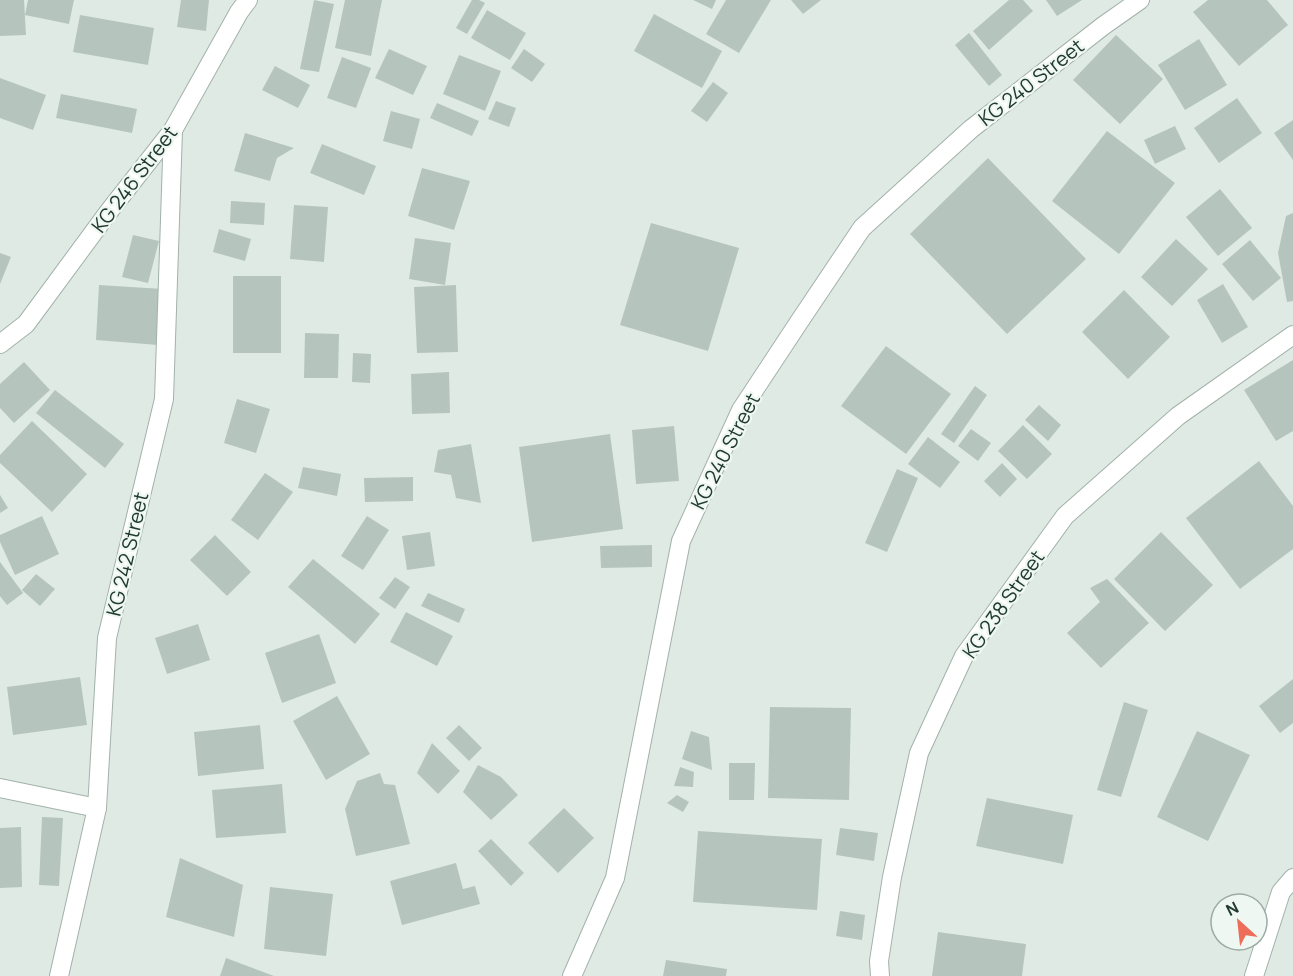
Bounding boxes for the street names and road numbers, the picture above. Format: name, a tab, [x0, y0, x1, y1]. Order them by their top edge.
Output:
street label: KG 240 Street	[973, 32, 1089, 132]
street label: KG 246 Street	[85, 120, 183, 238]
street label: KG 240 Street	[684, 388, 766, 514]
street label: KG 242 Street	[100, 489, 154, 619]
street label: KG 238 Street	[956, 545, 1050, 663]

